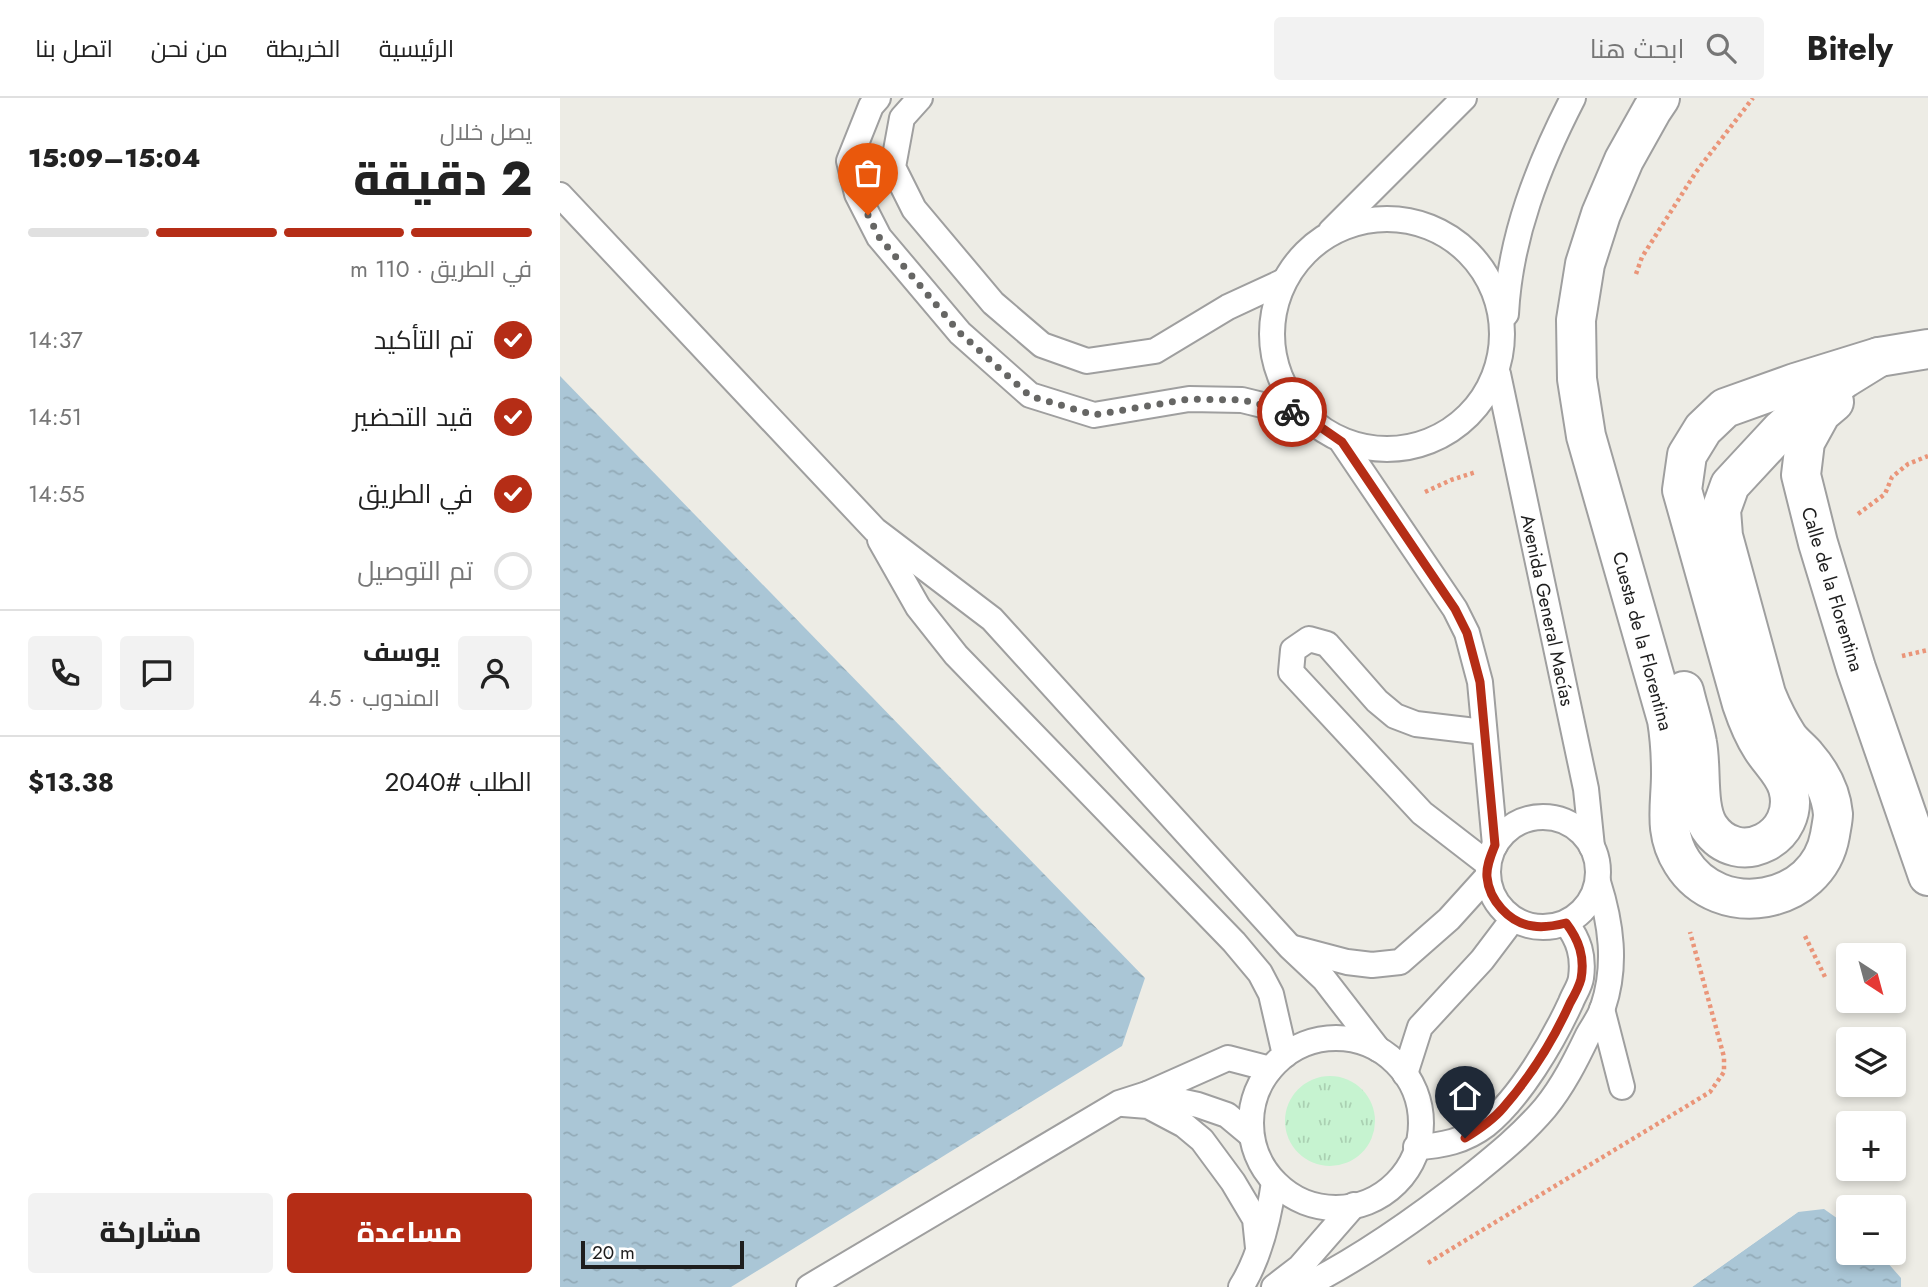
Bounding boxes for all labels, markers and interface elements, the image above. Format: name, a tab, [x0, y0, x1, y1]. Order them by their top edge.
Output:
search box	[1274, 17, 1764, 80]
text: Bitely	[1806, 25, 1893, 72]
icon: search	[1702, 29, 1740, 67]
text: ابحث هنا	[1590, 30, 1684, 68]
text: اتصل بنا	[35, 31, 113, 66]
text: من نحن	[151, 31, 228, 66]
text: الخريطة	[266, 31, 341, 66]
text: الرئيسية	[379, 31, 454, 66]
text: يصل خلال	[440, 115, 532, 149]
text: 15:04–15:09	[28, 139, 201, 177]
pin	[838, 143, 898, 215]
text: 2 دقيقة	[353, 146, 532, 212]
icon: bag	[849, 154, 887, 192]
text: في الطريق · 110 m	[350, 252, 532, 286]
text: تم التأكيد	[374, 321, 473, 359]
icon: check	[494, 321, 532, 359]
text: 14:37	[28, 323, 83, 357]
courier	[1257, 377, 1327, 447]
icon: bike	[1273, 393, 1311, 431]
text: قيد التحضير	[353, 398, 473, 436]
icon: check	[494, 398, 532, 436]
text: 14:51	[28, 400, 82, 434]
text: في الطريق	[358, 475, 473, 513]
icon: check	[494, 475, 532, 513]
text: 14:55	[28, 477, 85, 511]
street label: Calle de la Florentina	[1795, 504, 1870, 675]
street label: Avenida General Macías	[1514, 512, 1581, 709]
street label: Cuesta de la Florentina	[1606, 549, 1679, 734]
text: تم التوصيل	[357, 552, 473, 590]
text: يوسف	[363, 633, 440, 671]
button: phone	[28, 636, 102, 710]
button: chat	[120, 636, 194, 710]
button: person	[458, 636, 532, 710]
text: المندوب · 4.5	[308, 681, 440, 715]
text: $13.38	[28, 763, 114, 801]
text: الطلب #2040	[384, 763, 532, 801]
north arrow	[1836, 943, 1906, 1013]
map controls	[1836, 943, 1906, 1265]
button: layers	[1836, 1027, 1906, 1097]
pin	[1435, 1066, 1495, 1138]
icon: home	[1446, 1077, 1484, 1115]
button: +	[1836, 1111, 1906, 1181]
button: مشاركة	[28, 1193, 273, 1273]
button: مساعدة	[287, 1193, 532, 1273]
button: −	[1836, 1195, 1906, 1265]
scale bar	[581, 1238, 744, 1270]
text: 20 m	[592, 1239, 635, 1266]

